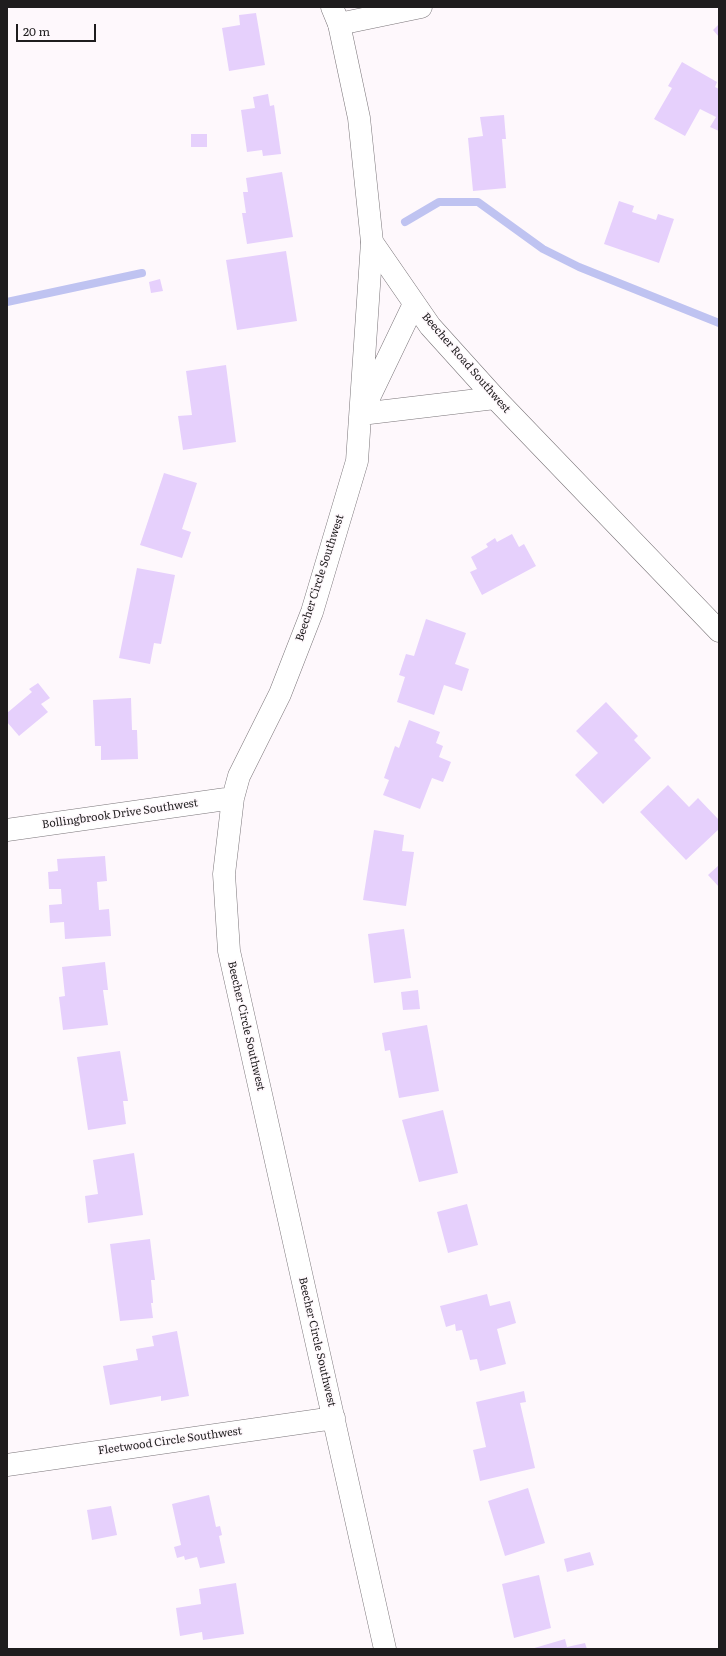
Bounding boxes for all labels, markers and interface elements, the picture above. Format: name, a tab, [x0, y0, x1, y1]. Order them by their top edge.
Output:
scale bar	[18, 16, 98, 42]
text: 20 m	[23, 22, 50, 40]
street label: Beecher Road Southwest	[419, 310, 513, 416]
street label: Beecher Circle Southwest	[293, 513, 347, 643]
street label: Bollingbrook Drive Southwest	[41, 797, 199, 831]
street label: Beecher Circle Southwest	[225, 960, 267, 1092]
street label: Beecher Circle Southwest	[296, 1276, 338, 1408]
street label: Fleetwood Circle Southwest	[97, 1424, 243, 1458]

